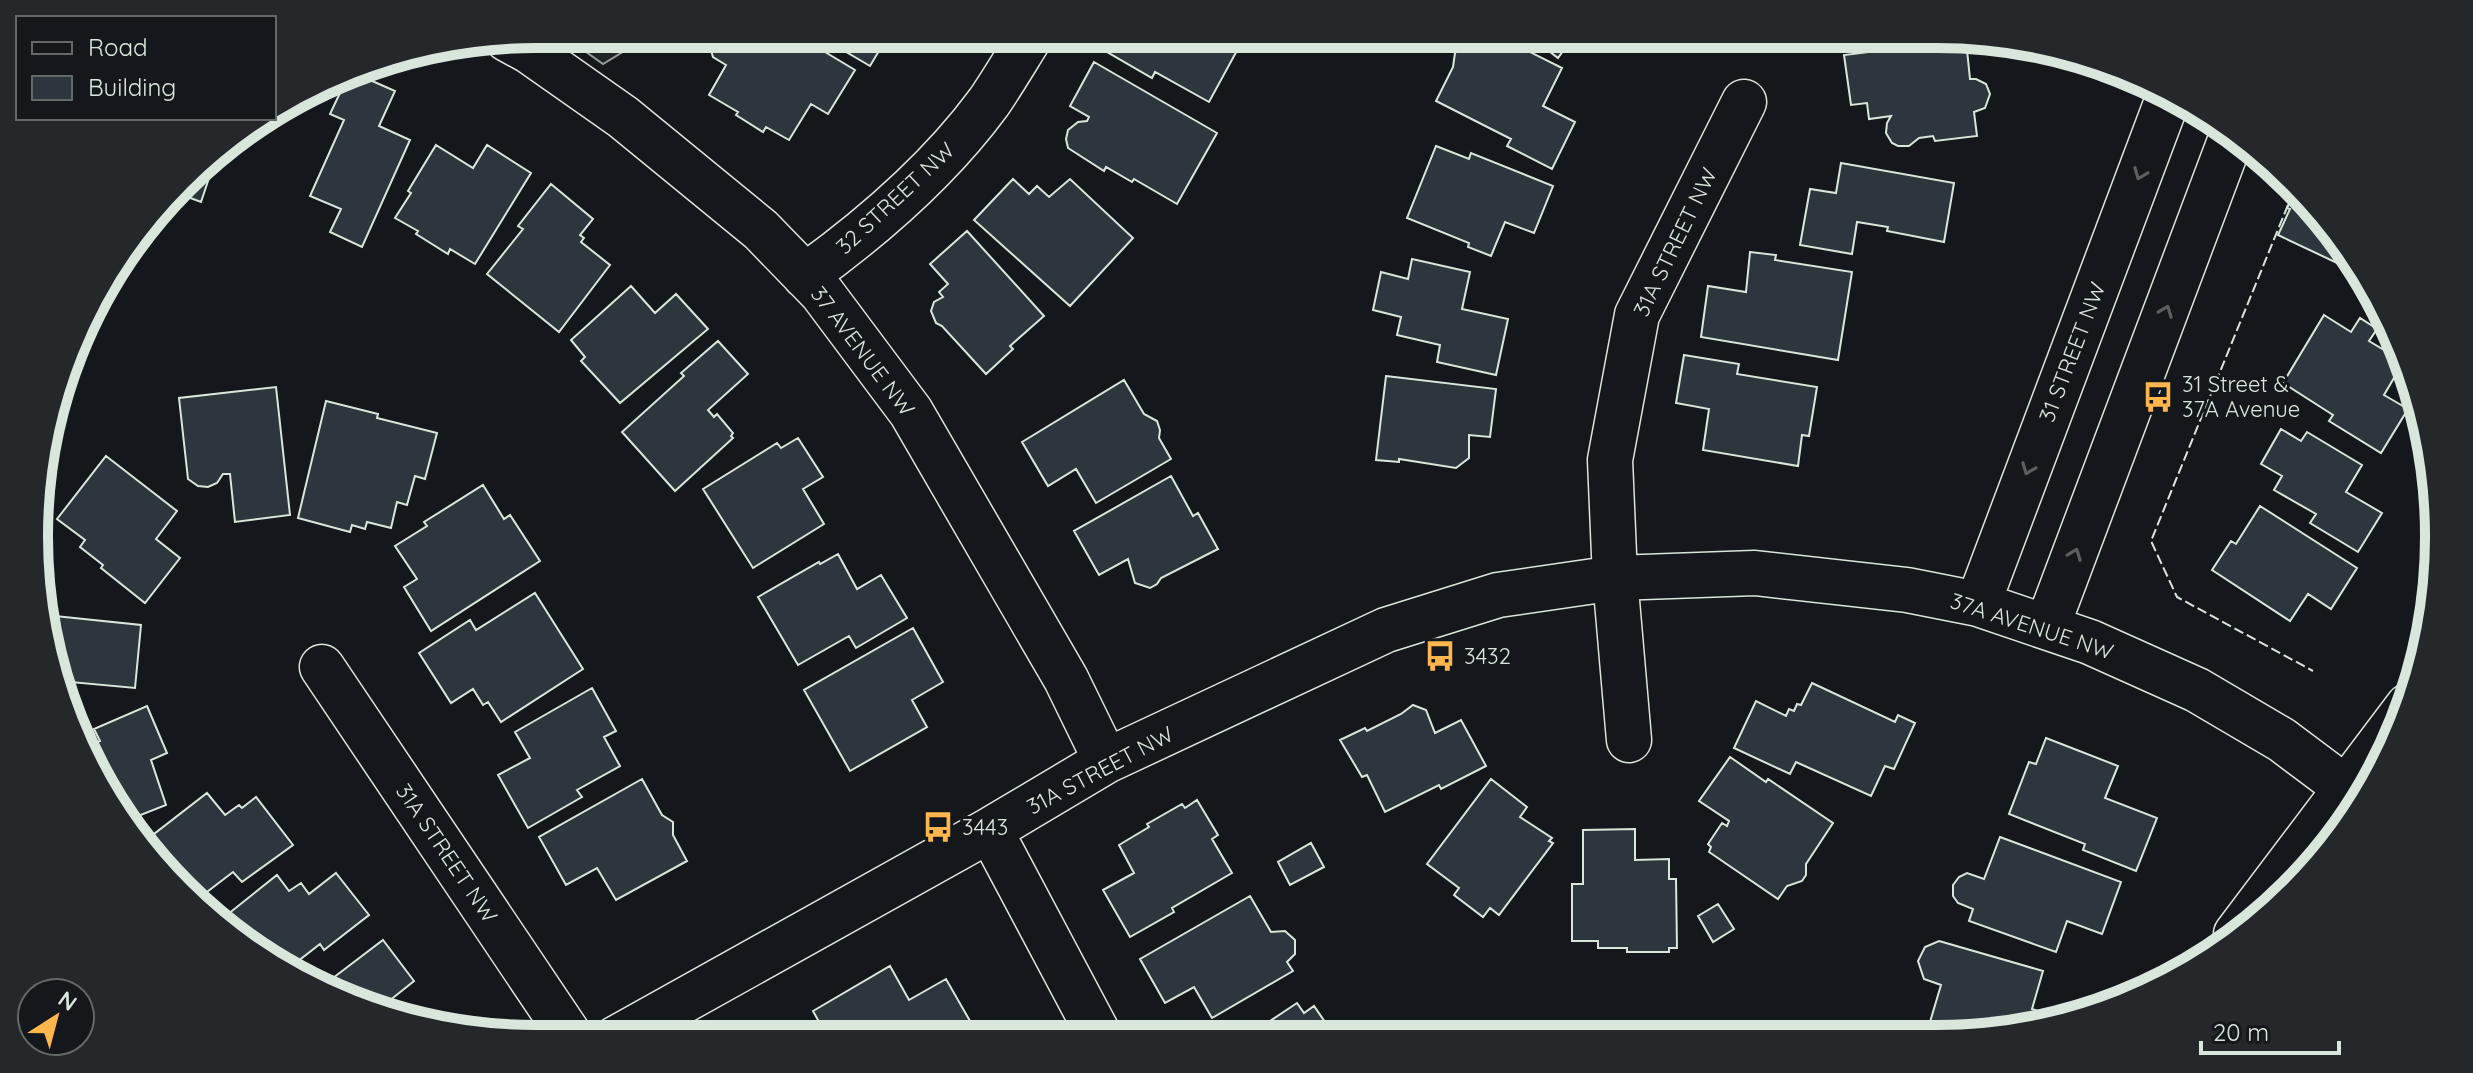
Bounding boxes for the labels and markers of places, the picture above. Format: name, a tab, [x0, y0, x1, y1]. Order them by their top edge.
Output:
place label: 31 Street & 37A Avenue	[2182, 370, 2300, 423]
bus stop icon: 31 Street & 37A Avenue	[2141, 380, 2175, 414]
bus stop icon: 3432	[1423, 639, 1457, 673]
place label: 3432	[1464, 642, 1511, 670]
bus stop icon: 3443	[921, 810, 955, 844]
place label: 3443	[962, 813, 1008, 841]

